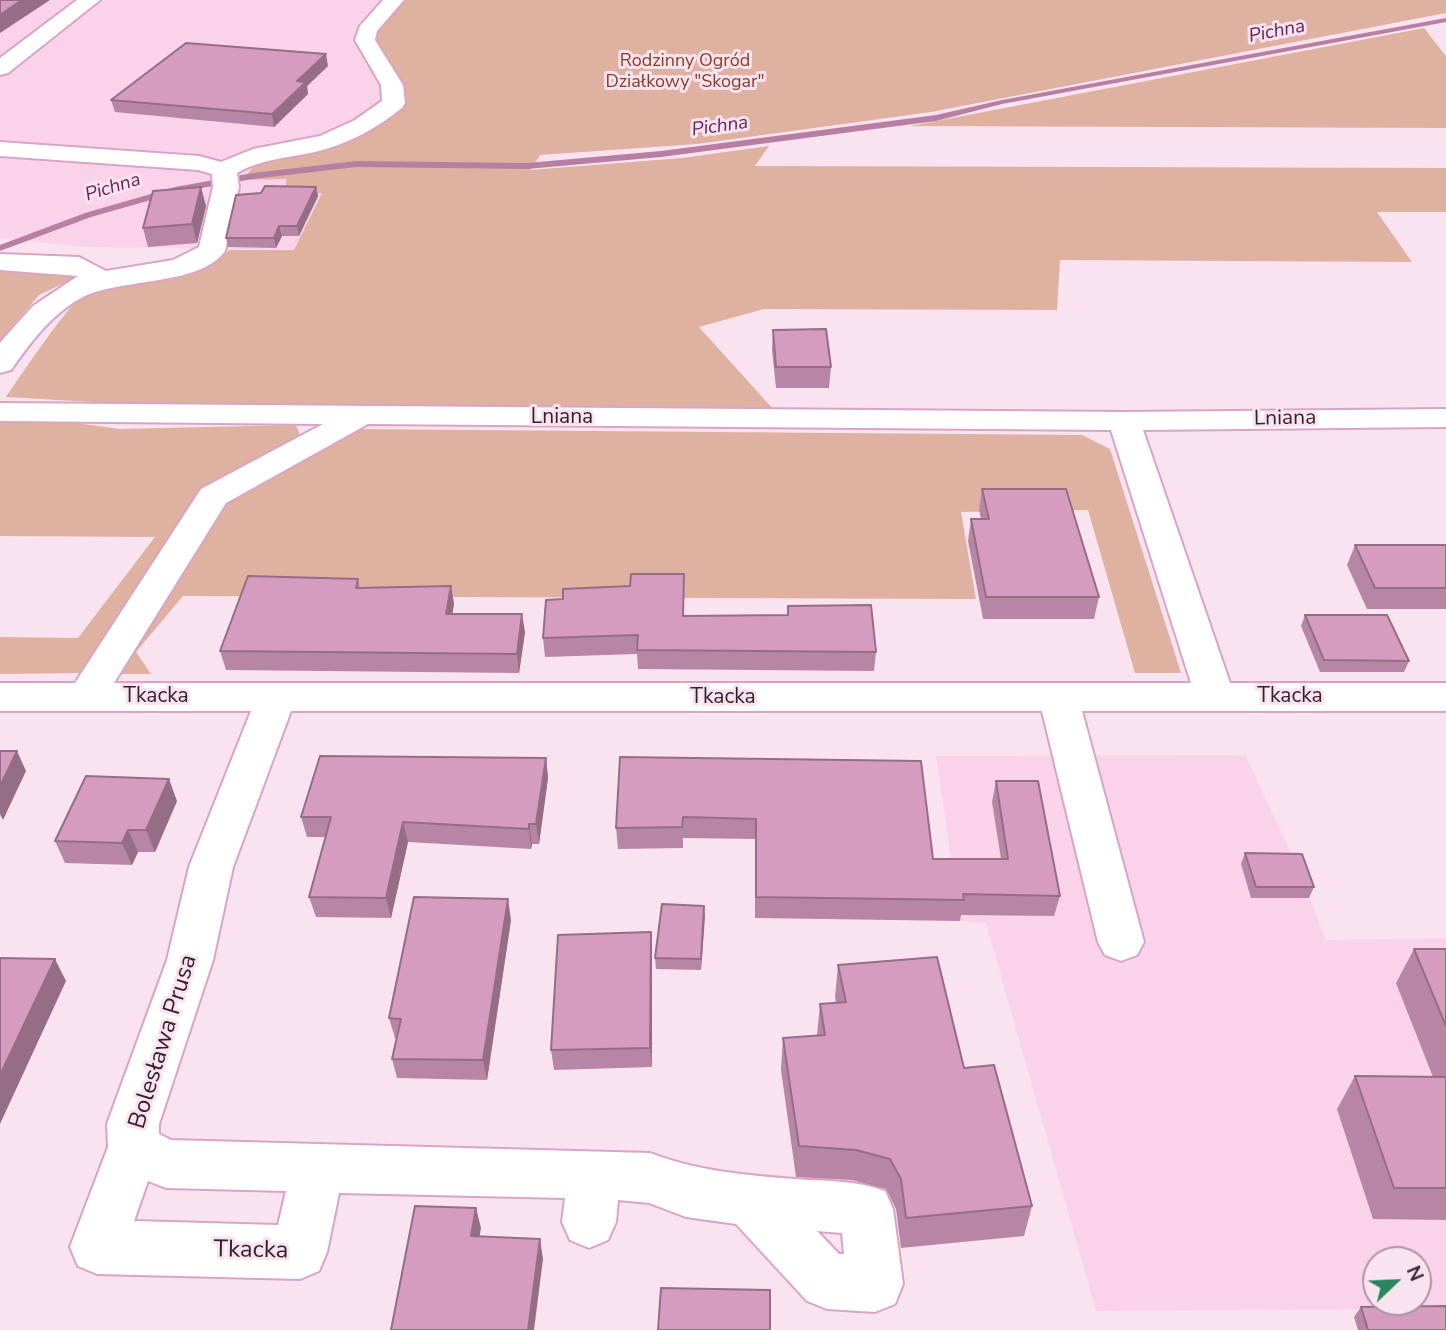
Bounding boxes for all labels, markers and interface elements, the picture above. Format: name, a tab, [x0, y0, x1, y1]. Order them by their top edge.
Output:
water label: Pichna	[1247, 15, 1307, 49]
park label: Rodzinny Ogród Działkowy "Skogar"	[605, 51, 765, 94]
water label: Pichna	[690, 112, 750, 142]
water label: Pichna	[82, 169, 144, 207]
street label: Lniana	[531, 405, 593, 431]
street label: Lniana	[1254, 406, 1316, 432]
street label: Tkacka	[123, 684, 189, 710]
street label: Tkacka	[1257, 684, 1323, 710]
street label: Tkacka	[690, 685, 756, 711]
street label: Bolesława Prusa	[124, 951, 204, 1133]
street label: Tkacka	[213, 1236, 289, 1266]
north arrow	[1362, 1246, 1432, 1316]
text: N	[1400, 1262, 1429, 1285]

